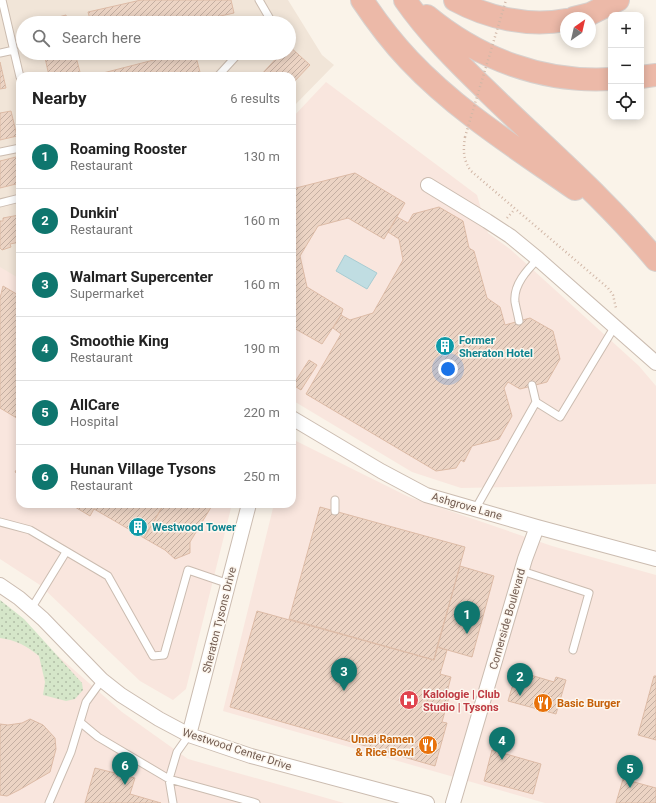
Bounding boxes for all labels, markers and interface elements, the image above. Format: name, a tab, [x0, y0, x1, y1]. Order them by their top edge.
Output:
north arrow	[560, 12, 596, 48]
map controls	[608, 12, 644, 120]
button: +	[608, 12, 644, 48]
search box	[16, 16, 296, 60]
icon: search	[30, 27, 52, 49]
text: Search here	[62, 29, 141, 47]
button: −	[608, 48, 644, 84]
button: locate	[608, 84, 644, 120]
text: Nearby	[32, 88, 87, 108]
text: 6 results	[230, 91, 280, 106]
text: Roaming Rooster	[70, 140, 187, 158]
text: 1	[41, 149, 49, 164]
text: 130 m	[243, 149, 280, 164]
text: Restaurant	[70, 158, 133, 173]
text: Dunkin'	[70, 204, 119, 222]
text: 2	[41, 213, 49, 228]
text: 160 m	[243, 213, 280, 228]
text: Restaurant	[70, 222, 133, 237]
text: Walmart Supercenter	[70, 268, 213, 286]
text: 3	[41, 277, 49, 292]
text: 160 m	[243, 277, 280, 292]
text: Supermarket	[70, 286, 144, 301]
text: Smoothie King	[70, 332, 169, 350]
place label: Former Sheraton Hotel	[459, 334, 533, 360]
building icon: Former Sheraton Hotel	[434, 335, 456, 357]
text: 4	[41, 341, 49, 356]
text: 190 m	[243, 341, 280, 356]
text: Restaurant	[70, 350, 133, 365]
your location	[438, 359, 458, 379]
text: AllCare	[70, 396, 119, 414]
text: 5	[41, 405, 49, 420]
text: 220 m	[243, 405, 280, 420]
text: Hospital	[70, 414, 118, 429]
text: Hunan Village Tysons	[70, 460, 216, 478]
text: 6	[41, 469, 49, 484]
text: 250 m	[243, 469, 280, 484]
text: Restaurant	[70, 478, 133, 493]
street label: Ashgrove Lane	[430, 490, 504, 523]
building icon: Westwood Tower	[127, 516, 149, 538]
place label: Westwood Tower	[152, 521, 236, 534]
street label: Sheraton Tysons Drive	[200, 566, 239, 674]
street label: Cornerside Boulevard	[487, 567, 528, 671]
pin: 1	[454, 601, 480, 634]
pin: 3	[331, 658, 357, 691]
pin: 2	[507, 663, 533, 696]
place label: Kalologie | Club Studio | Tysons	[423, 688, 500, 714]
hospital icon: Kalologie | Club Studio | Tysons	[398, 689, 420, 711]
restaurant icon: Basic Burger	[532, 692, 554, 714]
place label: Basic Burger	[557, 697, 620, 710]
street label: Westwood Center Drive	[181, 726, 293, 773]
pin: 4	[489, 727, 515, 760]
place label: Umai Ramen & Rice Bowl	[351, 733, 414, 759]
restaurant icon: Umai Ramen & Rice Bowl	[417, 734, 439, 756]
pin: 6	[112, 752, 138, 785]
pin: 5	[617, 755, 643, 788]

